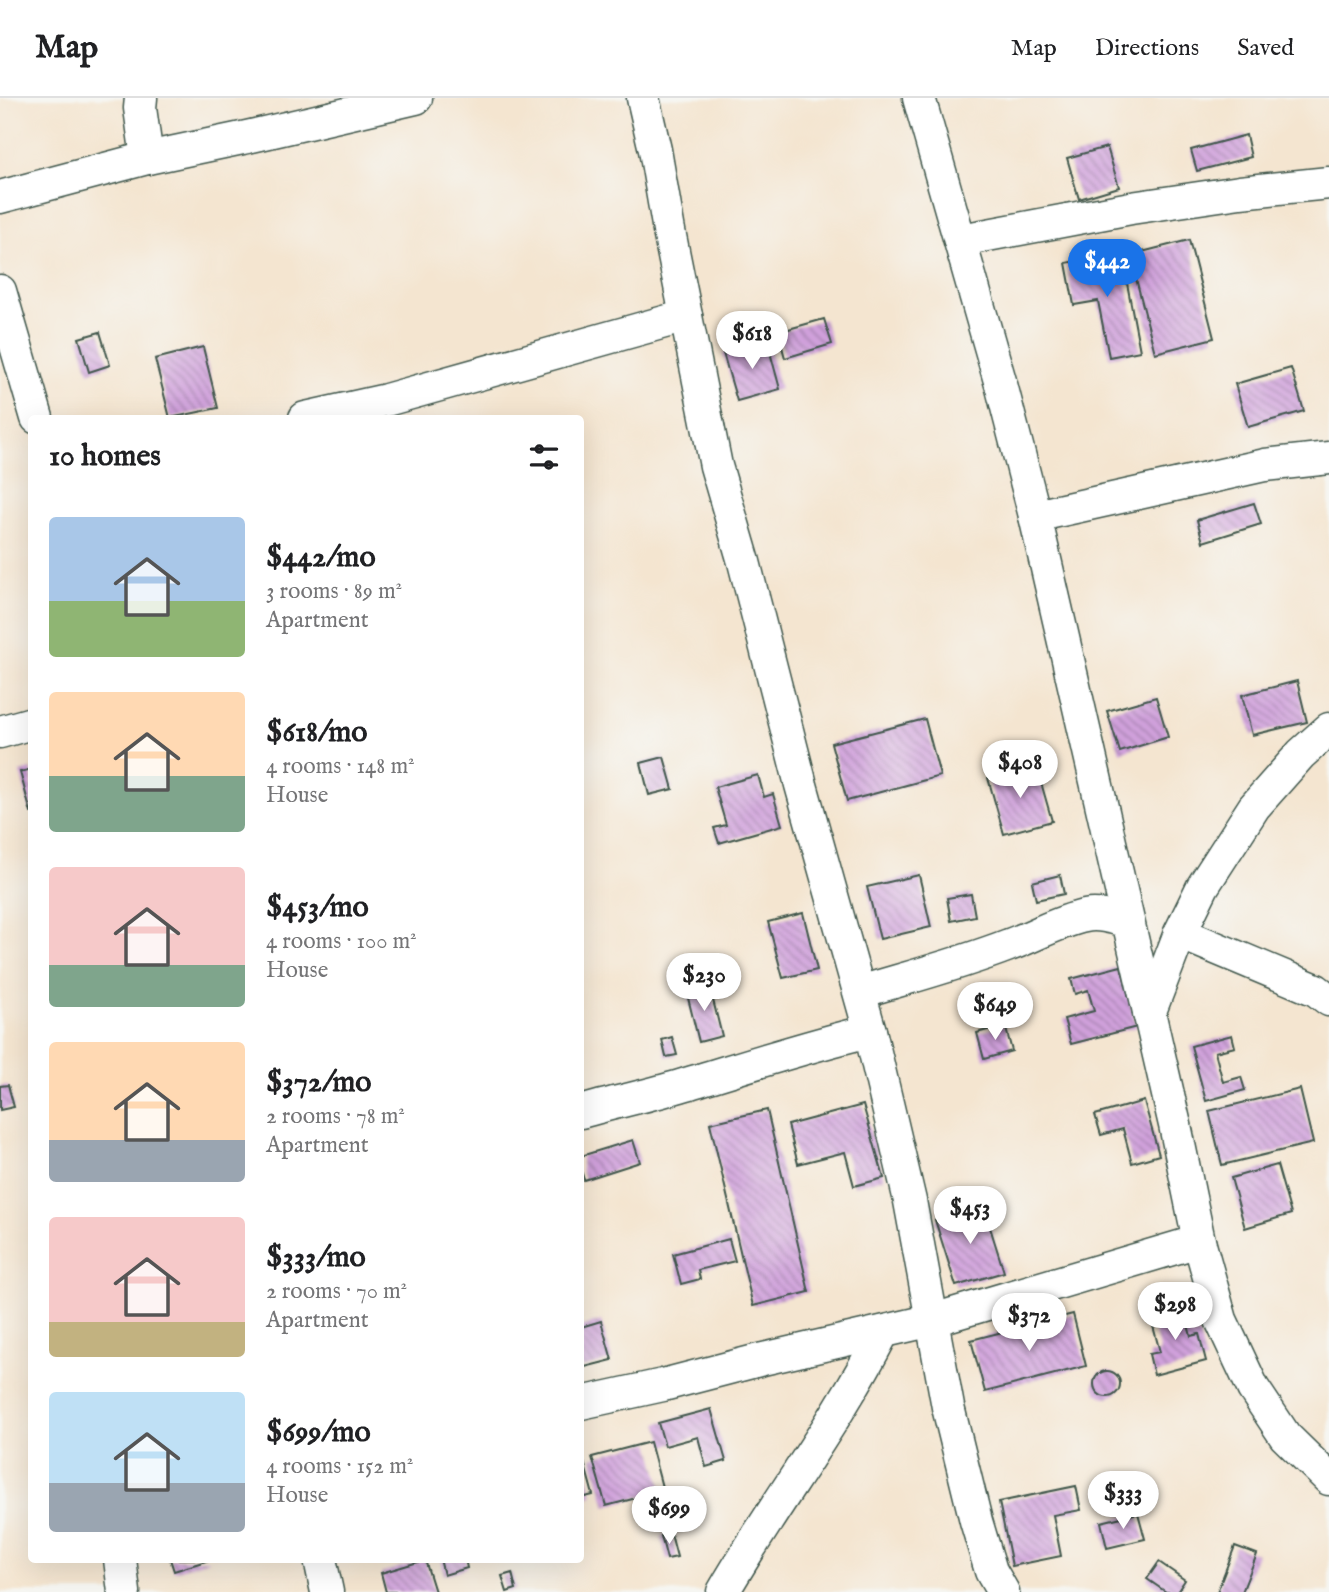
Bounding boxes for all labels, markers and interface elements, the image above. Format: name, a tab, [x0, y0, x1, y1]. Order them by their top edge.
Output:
text: Map	[35, 27, 98, 69]
text: Map	[1011, 33, 1057, 64]
text: Directions	[1095, 33, 1199, 64]
text: Saved	[1237, 33, 1294, 64]
pin: $442	[1066, 240, 1148, 299]
text: $442	[1084, 247, 1130, 276]
pin: $618	[711, 312, 793, 371]
text: $618	[732, 319, 772, 348]
text: 10 homes	[49, 438, 161, 476]
icon: filters	[525, 438, 563, 476]
text: $442/mo	[266, 539, 376, 577]
icon: home	[105, 545, 189, 629]
text: 3 rooms · 89 m²	[266, 577, 402, 606]
text: Apartment	[266, 606, 369, 635]
text: $618/mo	[266, 714, 367, 752]
icon: home	[105, 720, 189, 804]
pin: $408	[979, 740, 1061, 800]
text: $408	[998, 748, 1042, 777]
text: 4 rooms · 148 m²	[266, 752, 415, 781]
text: House	[266, 781, 328, 810]
text: $453/mo	[266, 889, 369, 927]
icon: home	[105, 895, 189, 979]
text: 4 rooms · 100 m²	[266, 927, 417, 956]
pin: $230	[663, 954, 745, 1013]
text: House	[266, 956, 328, 985]
text: $230	[682, 961, 726, 990]
pin: $649	[954, 982, 1036, 1042]
text: $649	[973, 990, 1017, 1019]
text: $372/mo	[266, 1064, 371, 1102]
icon: home	[105, 1070, 189, 1154]
text: 2 rooms · 78 m²	[266, 1102, 405, 1131]
text: Apartment	[266, 1131, 369, 1160]
pin: $453	[929, 1186, 1011, 1246]
text: $453	[950, 1194, 990, 1223]
text: $333/mo	[266, 1239, 366, 1277]
icon: home	[105, 1245, 189, 1329]
text: 2 rooms · 70 m²	[266, 1277, 407, 1306]
pin: $298	[1134, 1282, 1216, 1342]
text: $298	[1154, 1290, 1196, 1319]
pin: $372	[988, 1294, 1070, 1353]
text: $372	[1008, 1301, 1050, 1330]
text: Apartment	[266, 1306, 369, 1335]
text: $699/mo	[266, 1414, 371, 1452]
icon: home	[105, 1420, 189, 1504]
text: 4 rooms · 152 m²	[266, 1452, 413, 1481]
pin: $333	[1082, 1472, 1164, 1531]
text: $333	[1104, 1479, 1142, 1508]
text: House	[266, 1481, 328, 1510]
pin: $699	[628, 1486, 710, 1546]
text: $699	[648, 1494, 690, 1523]

